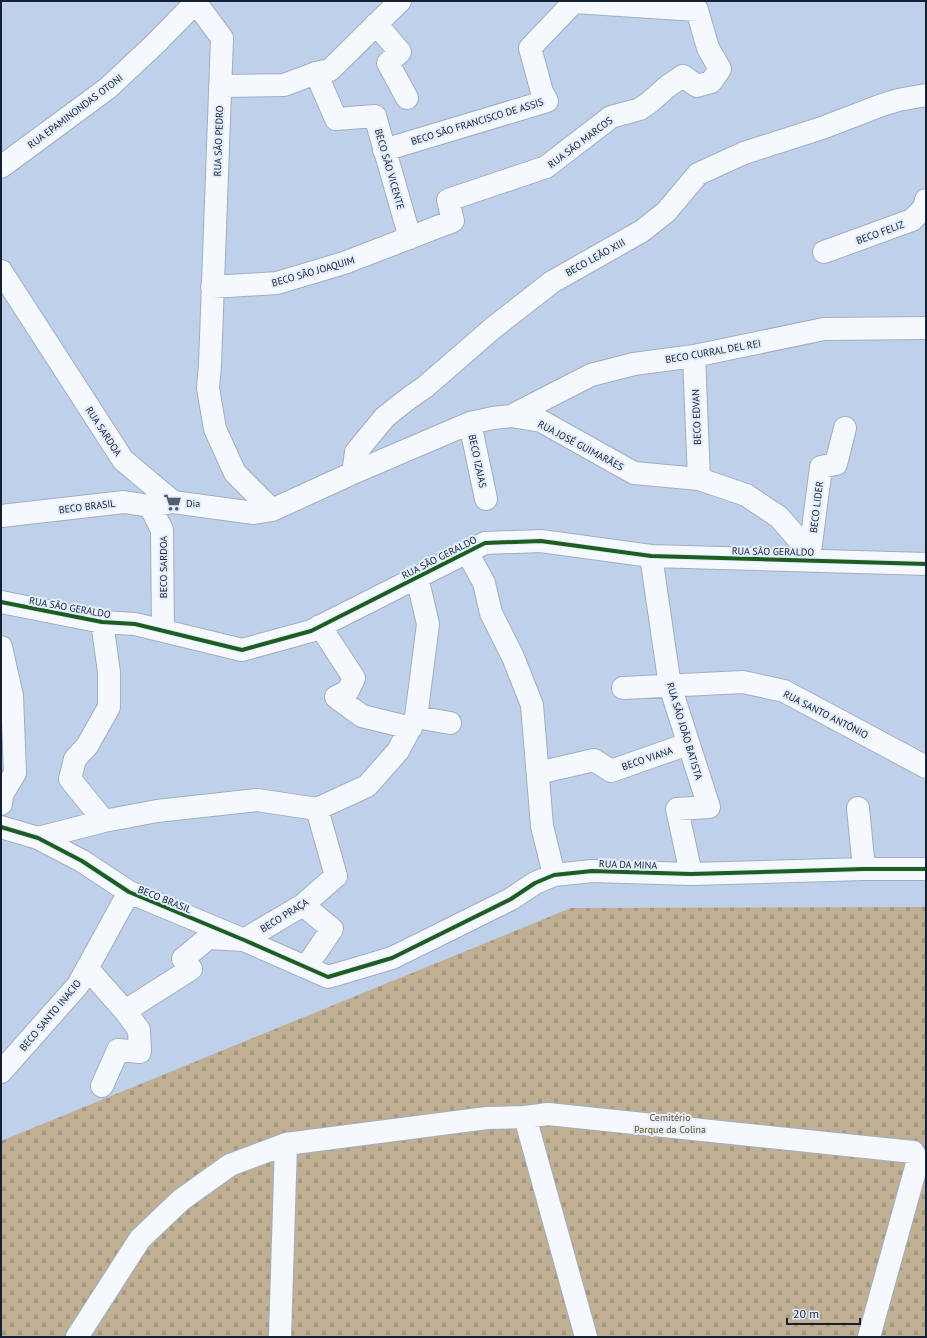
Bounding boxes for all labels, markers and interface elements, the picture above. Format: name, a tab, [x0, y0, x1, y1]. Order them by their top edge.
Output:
street label: RUA EPAMINONDAS OTONI	[25, 71, 125, 151]
street label: BECO SÃO FRANCISCO DE ASSIS	[409, 95, 545, 148]
street label: RUA SÃO PEDRO	[211, 105, 226, 177]
street label: RUA SÃO MARCOS	[545, 114, 615, 171]
street label: BECO SÃO VICENTE	[372, 127, 407, 211]
street label: BECO FELIZ	[854, 218, 906, 247]
street label: BECO LEÃO XIII	[563, 236, 627, 279]
street label: BECO SÃO JOAQUIM	[270, 253, 356, 290]
street label: BECO CURRAL DEL REI	[664, 337, 762, 366]
street label: BECO EDVAN	[689, 389, 704, 445]
street label: RUA SARDOA	[83, 404, 125, 459]
street label: RUA JOSÉ GUIMARÃES	[536, 417, 626, 474]
street label: BECO IZAIAS	[466, 433, 490, 489]
street label: BECO LIDER	[807, 480, 826, 534]
supermarket icon: Dia	[163, 493, 183, 513]
street label: BECO BRASIL	[58, 497, 116, 516]
place label: Dia	[186, 497, 200, 510]
street label: RUA SÃO GERALDO	[399, 533, 479, 582]
street label: BECO SARDOA	[157, 536, 170, 598]
street label: RUA SÃO GERALDO	[732, 544, 815, 559]
street label: RUA SÃO GERALDO	[28, 594, 112, 621]
street label: RUA SÃO JOÃO BATISTA	[664, 681, 706, 782]
street label: RUA SANTO ANTÔNIO	[781, 687, 871, 742]
street label: BECO VIANA	[620, 744, 674, 773]
street label: RUA DA MINA	[599, 857, 658, 872]
street label: BECO BRASIL	[136, 883, 194, 916]
street label: BECO PRAÇA	[258, 895, 311, 935]
street label: BECO SANTO INACIO	[17, 977, 84, 1054]
park label: Cemitério Parque da Colina	[634, 1111, 706, 1136]
scale bar	[787, 1300, 860, 1326]
text: 20 m	[793, 1306, 819, 1321]

